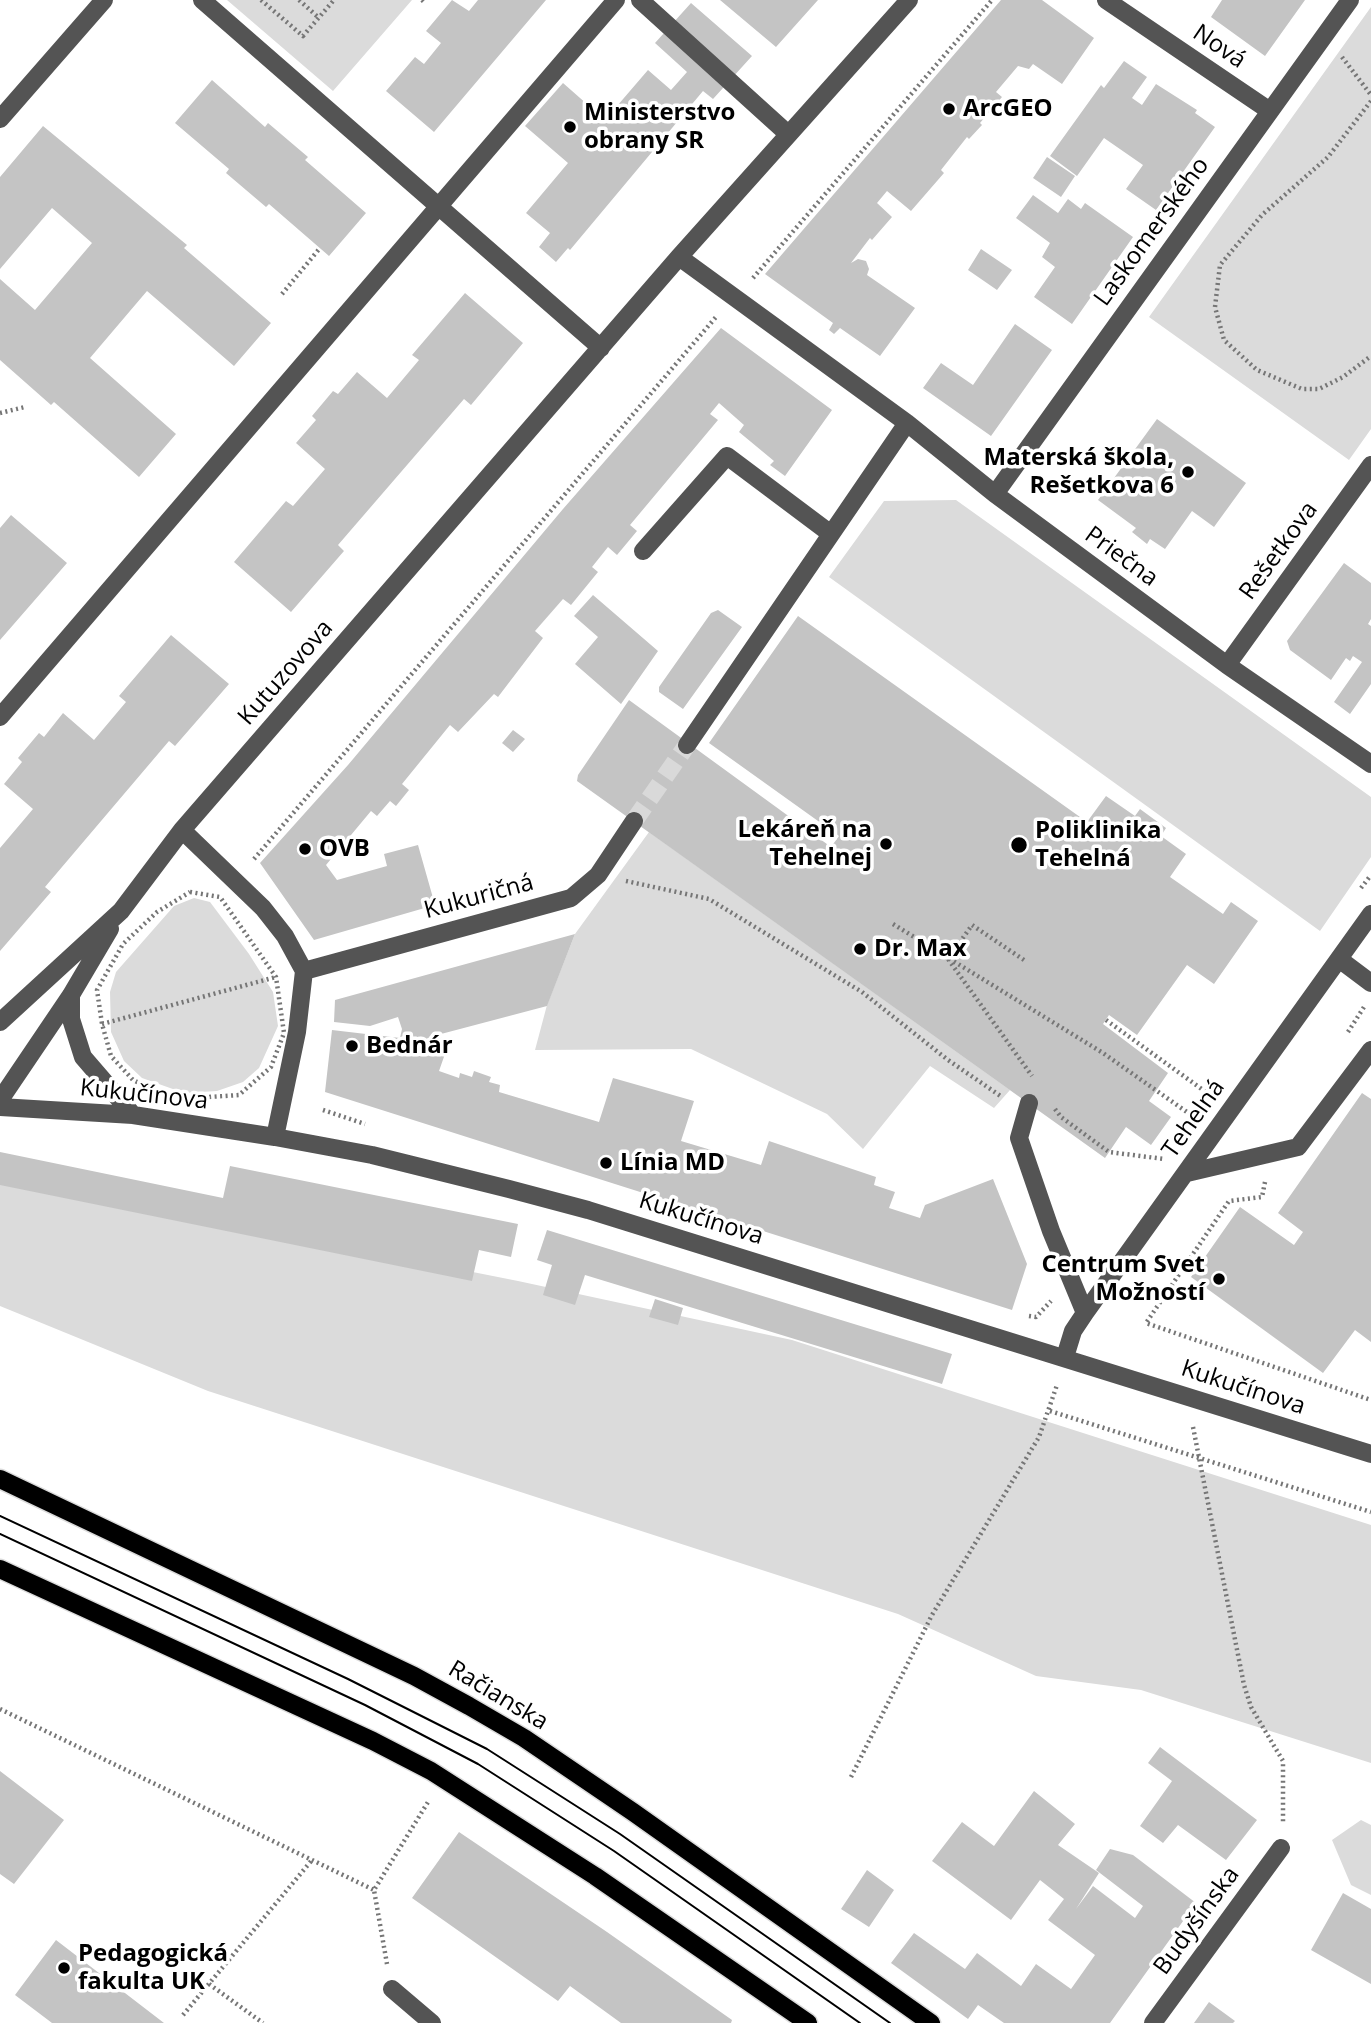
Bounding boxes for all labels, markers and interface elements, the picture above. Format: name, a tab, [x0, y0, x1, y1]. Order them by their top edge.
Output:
street label: Nová	[1187, 19, 1251, 75]
place label: ArcGEO	[963, 95, 1053, 123]
place label: Ministerstvo obrany SR	[584, 99, 735, 155]
marker: ArcGEO	[941, 101, 957, 117]
marker: Ministerstvo obrany SR	[562, 119, 578, 135]
street label: Laskomerského	[1088, 152, 1216, 312]
place label: Materská škola, Rešetkova 6	[984, 444, 1174, 500]
marker: Materská škola, Rešetkova 6	[1180, 464, 1196, 480]
street label: Rešetkova	[1234, 496, 1324, 606]
street label: Priečna	[1079, 521, 1163, 593]
street label: Kutuzovova	[232, 614, 340, 732]
place label: Lekáreň na Tehelnej	[738, 816, 872, 872]
place label: Poliklinika Tehelná	[1035, 817, 1162, 873]
place label: OVB	[319, 835, 370, 863]
marker: Poliklinika Tehelná	[1009, 835, 1029, 855]
marker: Lekáreň na Tehelnej	[878, 836, 894, 852]
marker: OVB	[297, 841, 313, 857]
street label: Kukuričná	[421, 869, 537, 925]
place label: Dr. Max	[874, 935, 967, 963]
marker: Dr. Max	[852, 941, 868, 957]
place label: Bednár	[366, 1032, 453, 1060]
marker: Bednár	[344, 1038, 360, 1054]
street label: Kukučínova	[78, 1074, 210, 1116]
street label: Tehelná	[1157, 1074, 1231, 1164]
place label: Línia MD	[620, 1149, 725, 1177]
marker: Línia MD	[598, 1155, 614, 1171]
street label: Kukučínova	[635, 1186, 767, 1252]
place label: Centrum Svet Možností	[1041, 1251, 1205, 1307]
marker: Centrum Svet Možností	[1211, 1271, 1227, 1287]
street label: Kukučínova	[1177, 1354, 1309, 1422]
street label: Račianska	[443, 1655, 553, 1737]
street label: Budyšínska	[1148, 1861, 1246, 1981]
place label: Pedagogická fakulta UK	[78, 1940, 228, 1996]
marker: Pedagogická fakulta UK	[56, 1960, 72, 1976]

